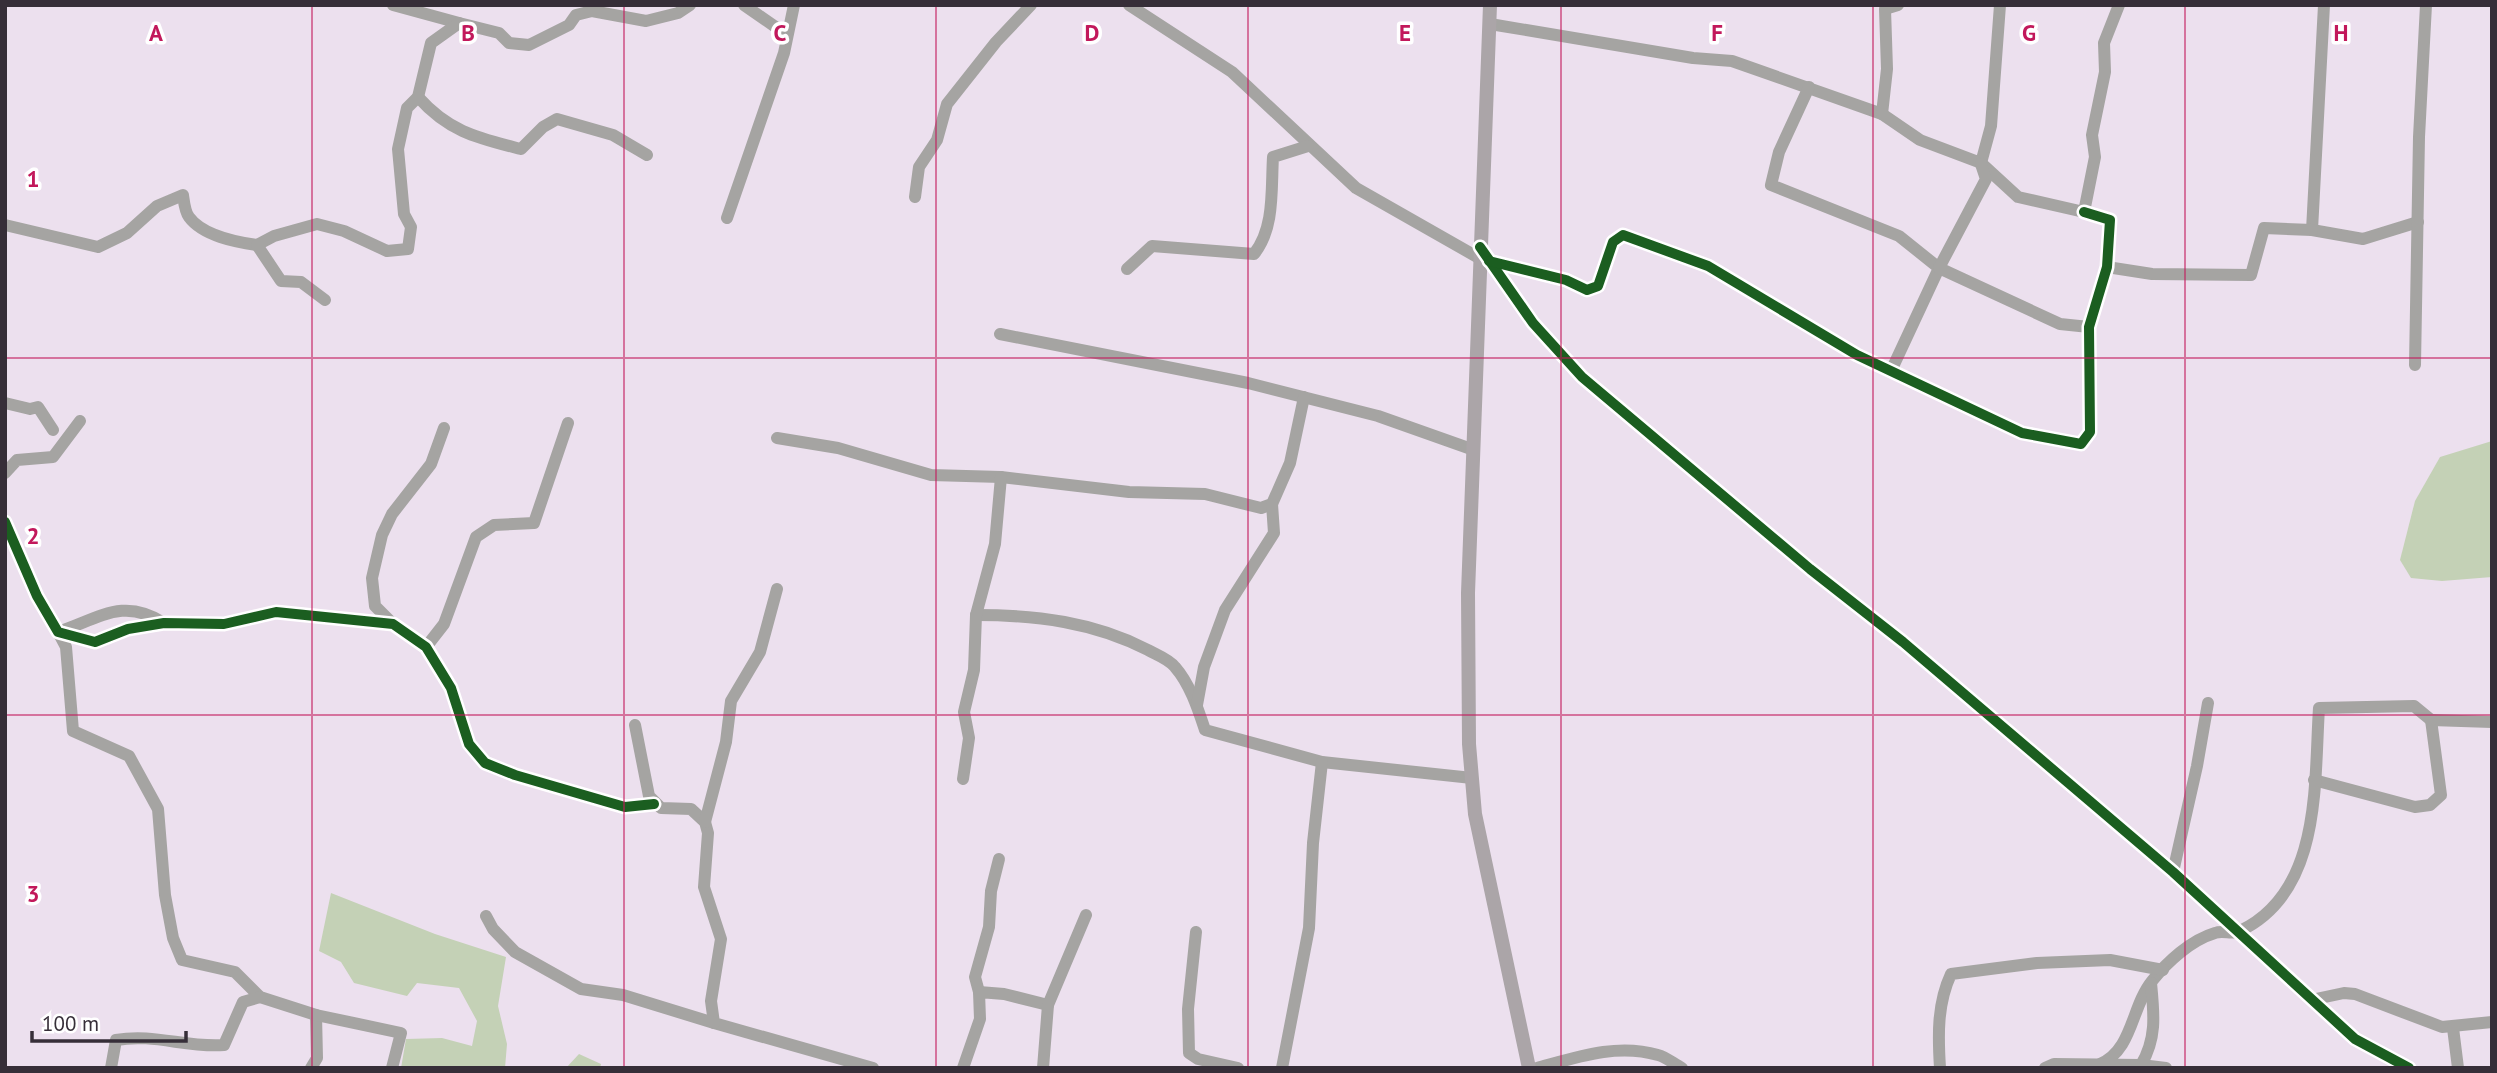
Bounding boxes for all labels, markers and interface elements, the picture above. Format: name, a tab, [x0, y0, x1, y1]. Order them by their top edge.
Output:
text: A	[149, 18, 163, 47]
text: B	[461, 18, 475, 47]
text: C	[774, 18, 787, 47]
text: D	[1085, 18, 1099, 47]
text: E	[1399, 18, 1411, 47]
text: F	[1711, 18, 1723, 47]
text: G	[2022, 18, 2036, 47]
text: H	[2334, 18, 2348, 47]
text: 1	[26, 164, 40, 193]
text: 2	[26, 521, 40, 550]
text: 3	[26, 879, 40, 908]
scale bar	[32, 1000, 186, 1044]
text: 100 m	[42, 1010, 99, 1037]

